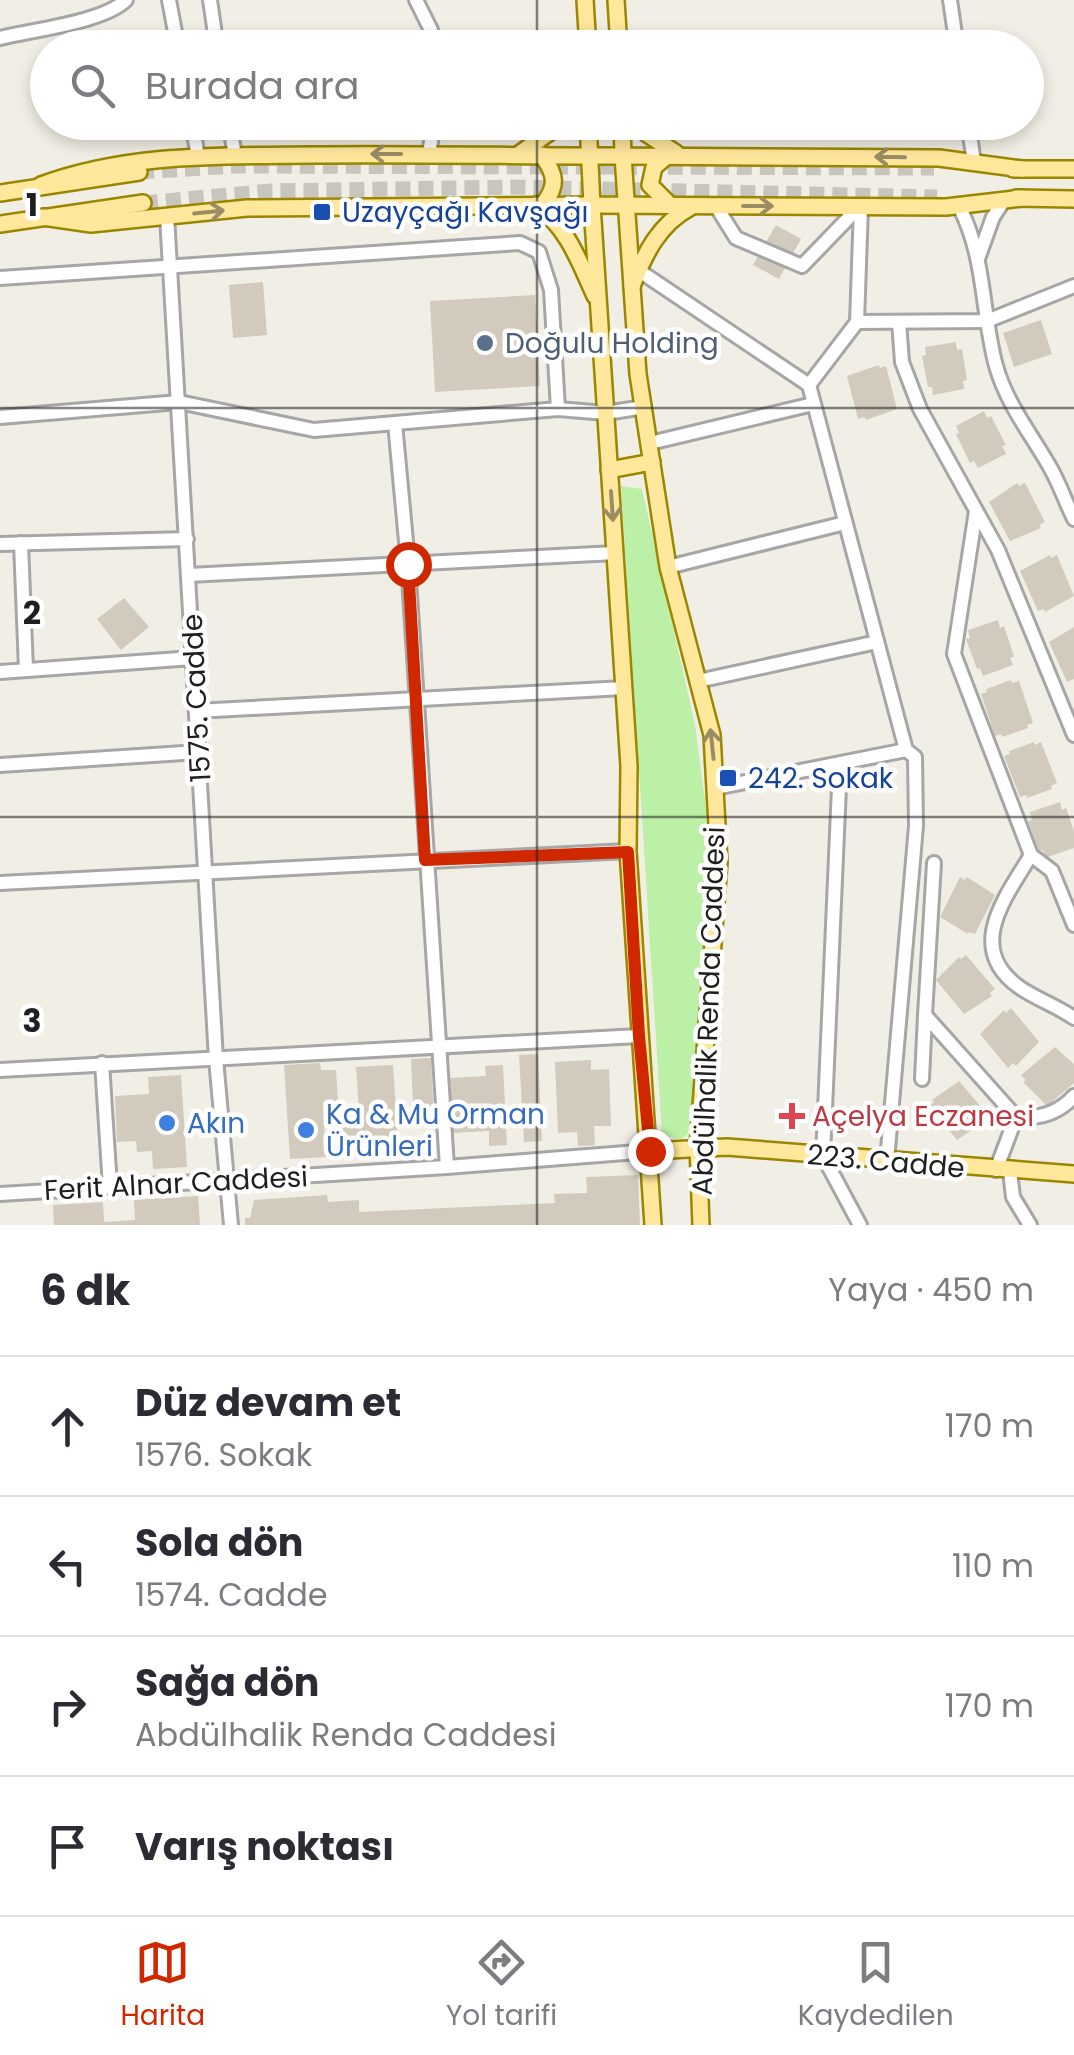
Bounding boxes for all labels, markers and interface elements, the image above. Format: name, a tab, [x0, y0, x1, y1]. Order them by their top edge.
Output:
search box	[30, 30, 1044, 140]
icon: search	[65, 58, 120, 113]
text: Burada ara	[145, 59, 360, 112]
one-way arrow	[370, 145, 402, 164]
one-way arrow	[874, 147, 906, 166]
text: 1	[26, 182, 38, 227]
place label: Uzayçağı Kavşağı	[342, 193, 588, 232]
one-way arrow	[740, 196, 773, 216]
marker: Uzayçağı Kavşağı	[311, 201, 333, 223]
one-way arrow	[192, 202, 225, 221]
place label: Doğulu Holding	[505, 324, 719, 363]
marker: Doğulu Holding	[474, 332, 496, 354]
one-way arrow	[603, 489, 622, 521]
route start	[386, 542, 432, 588]
text: 2	[23, 590, 41, 635]
street label: 1575. Cadde	[173, 613, 220, 783]
one-way arrow	[702, 728, 721, 760]
place label: 242. Sokak	[748, 759, 894, 798]
marker: 242. Sokak	[717, 767, 739, 789]
street label: Abdülhalik Renda Caddesi	[683, 826, 734, 1196]
text: 3	[22, 998, 42, 1043]
place label: Ka & Mu Orman Ürünleri	[326, 1095, 545, 1166]
place label: Açelya Eczanesi	[812, 1097, 1034, 1136]
place label: Akın	[187, 1104, 245, 1143]
marker: Açelya Eczanesi	[781, 1105, 803, 1127]
marker: Akın	[156, 1112, 178, 1134]
marker: Ka & Mu Orman Ürünleri	[295, 1119, 317, 1141]
route end	[628, 1129, 674, 1175]
street label: 223. Cadde	[806, 1135, 966, 1188]
street label: Ferit Alnar Caddesi	[43, 1157, 309, 1210]
text: 6 dk	[40, 1261, 130, 1320]
text: Yaya · 450 m	[828, 1267, 1034, 1312]
text: Düz devam et	[135, 1376, 401, 1429]
icon: ahead	[40, 1399, 95, 1454]
text: 170 m	[945, 1403, 1034, 1448]
text: 1576. Sokak	[135, 1432, 312, 1477]
text: Sola dön	[135, 1516, 303, 1569]
icon: left	[40, 1539, 95, 1594]
text: 110 m	[952, 1543, 1034, 1588]
text: 1574. Cadde	[135, 1572, 328, 1617]
text: Sağa dön	[135, 1656, 319, 1709]
icon: right	[40, 1679, 95, 1734]
text: 170 m	[945, 1683, 1034, 1728]
text: Abdülhalik Renda Caddesi	[135, 1712, 557, 1757]
icon: arrive	[40, 1819, 95, 1874]
text: Varış noktası	[135, 1820, 394, 1873]
tab: Harita	[120, 1935, 205, 2037]
tab: Yol tarifi	[446, 1935, 557, 2037]
tab: Kaydedilen	[798, 1935, 954, 2037]

